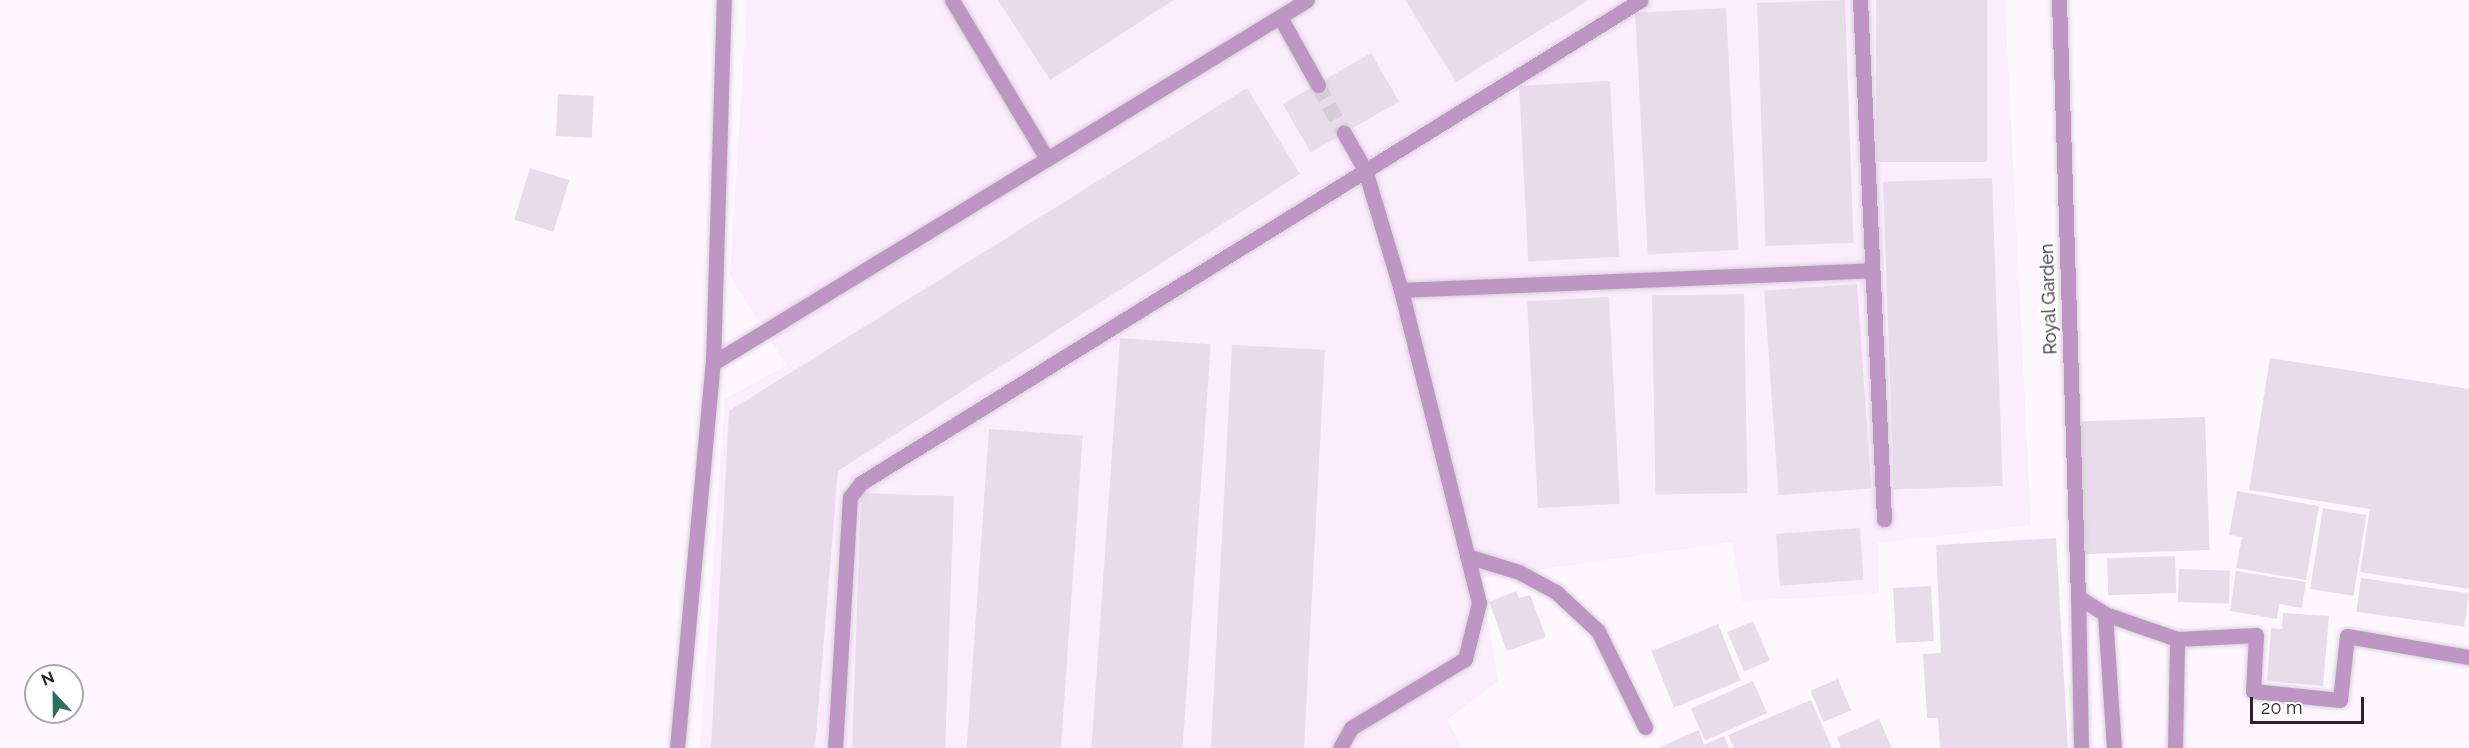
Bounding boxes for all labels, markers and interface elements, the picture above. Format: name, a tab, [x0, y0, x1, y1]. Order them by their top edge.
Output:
street label: Royal Garden	[2036, 243, 2062, 355]
north arrow	[24, 664, 84, 724]
text: N	[39, 668, 57, 690]
scale bar	[2253, 685, 2367, 723]
text: 20 m	[2261, 697, 2303, 718]

